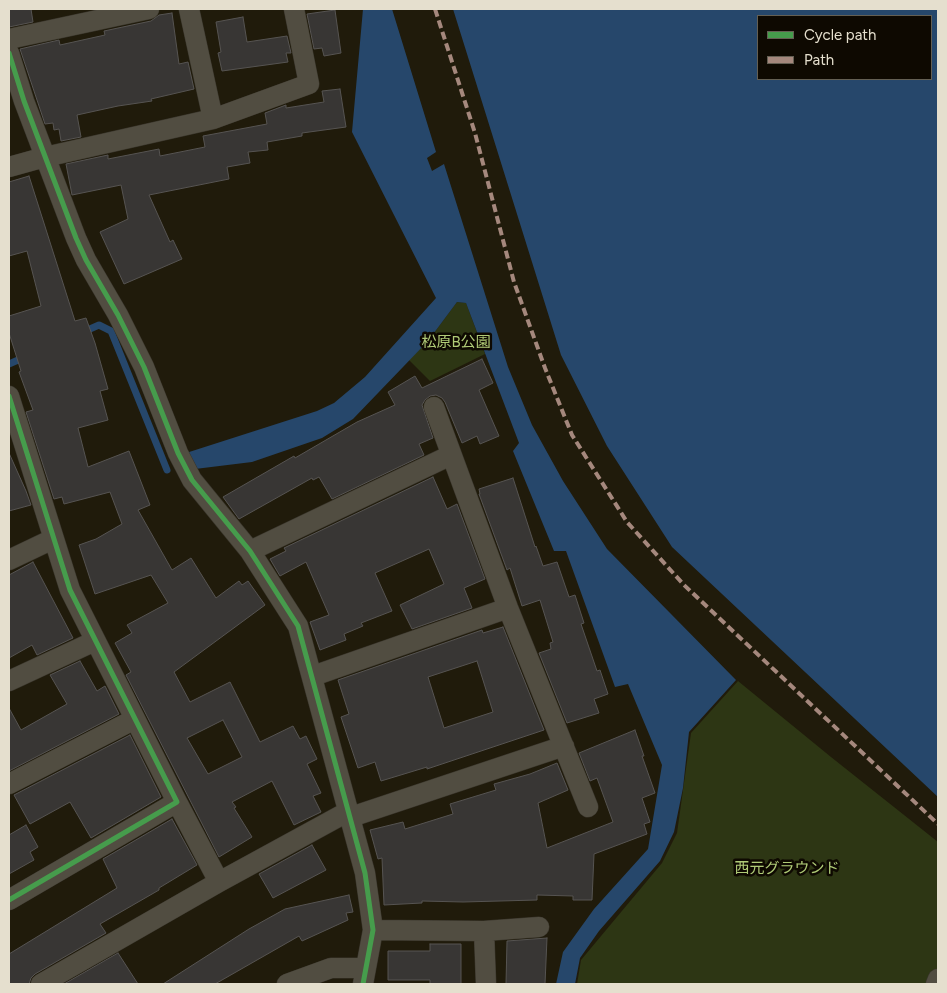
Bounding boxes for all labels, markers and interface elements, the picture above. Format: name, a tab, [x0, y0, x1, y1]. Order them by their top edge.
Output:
legend	[757, 15, 932, 80]
text: Cycle path	[804, 26, 876, 44]
text: Path	[804, 51, 834, 69]
park label: 松原B公園	[421, 334, 491, 352]
park label: 西元グラウンド	[735, 860, 839, 878]

